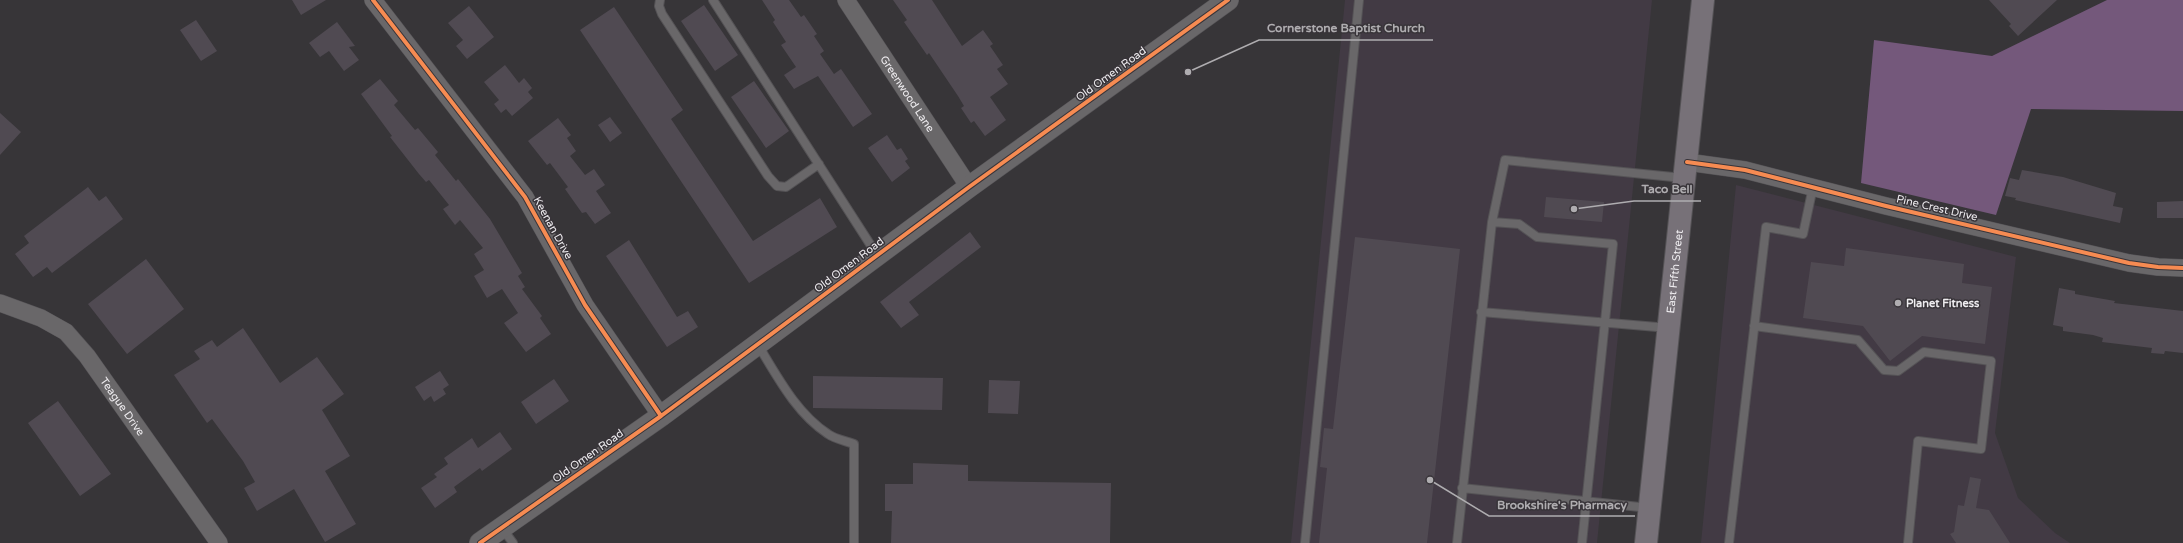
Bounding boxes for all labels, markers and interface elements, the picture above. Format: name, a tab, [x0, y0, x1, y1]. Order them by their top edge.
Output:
callout: Cornerstone Baptist Church	[1259, 16, 1433, 40]
text: Cornerstone Baptist Church	[1267, 21, 1425, 36]
street label: Old Omen Road	[1073, 44, 1149, 104]
street label: Greenwood Lane	[878, 53, 937, 134]
callout: Taco Bell	[1634, 177, 1701, 201]
text: Taco Bell	[1641, 182, 1692, 196]
street label: Pine Crest Drive	[1895, 192, 1979, 224]
street label: Keenan Drive	[531, 195, 575, 261]
street label: East Fifth Street	[1664, 229, 1685, 314]
street label: Old Omen Road	[812, 235, 886, 295]
place label: Planet Fitness	[1906, 297, 1980, 310]
marker: Planet Fitness	[1893, 298, 1903, 308]
street label: Teague Drive	[98, 375, 148, 438]
street label: Old Omen Road	[550, 427, 626, 485]
callout: Brookshire's Pharmacy	[1489, 492, 1635, 516]
text: Brookshire's Pharmacy	[1497, 498, 1627, 513]

